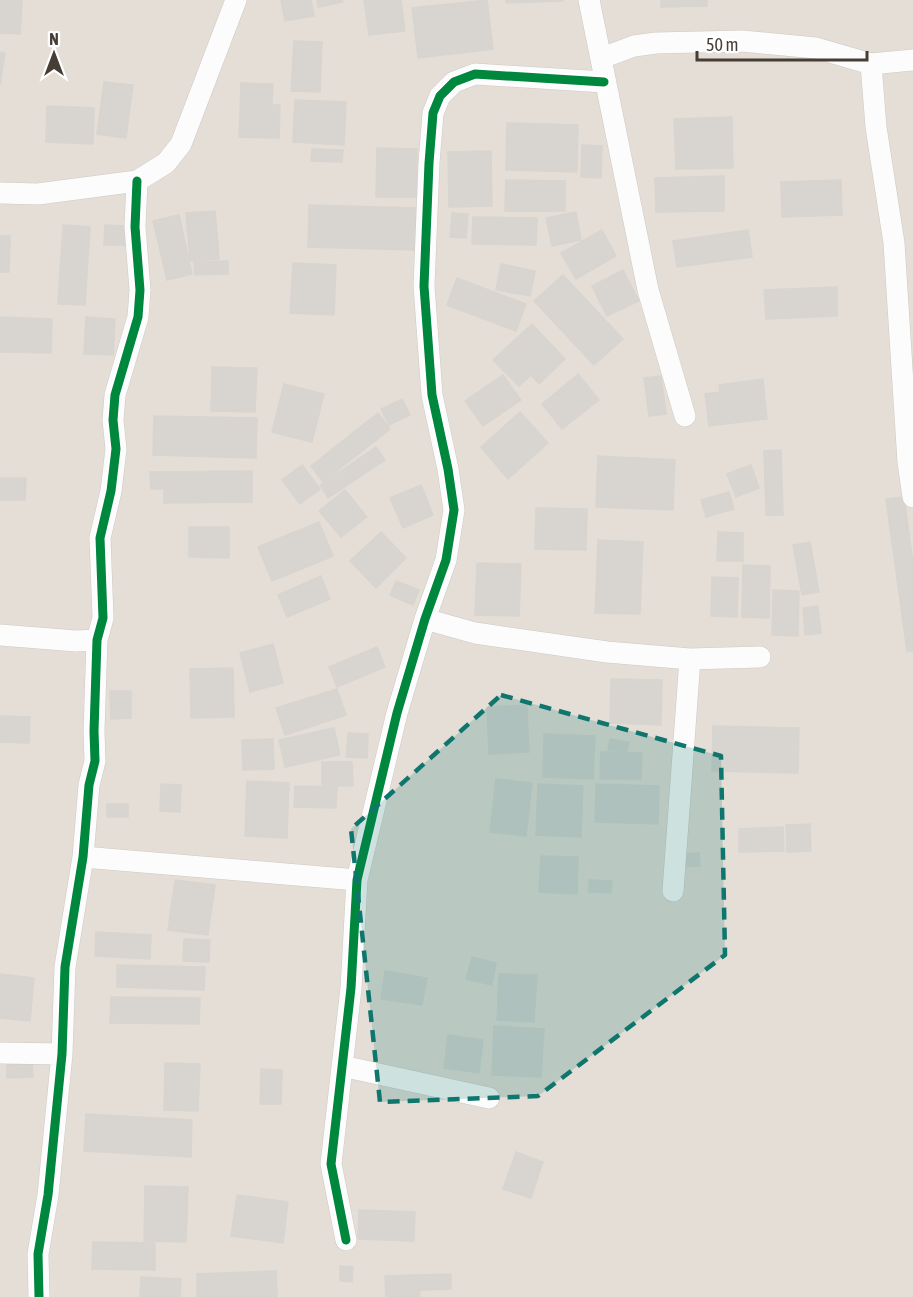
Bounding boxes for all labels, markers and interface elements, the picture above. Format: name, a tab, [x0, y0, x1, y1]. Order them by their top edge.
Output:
north arrow	[24, 24, 84, 84]
scale bar	[697, 24, 866, 62]
text: N	[49, 30, 59, 48]
text: 50 m	[706, 34, 738, 55]

